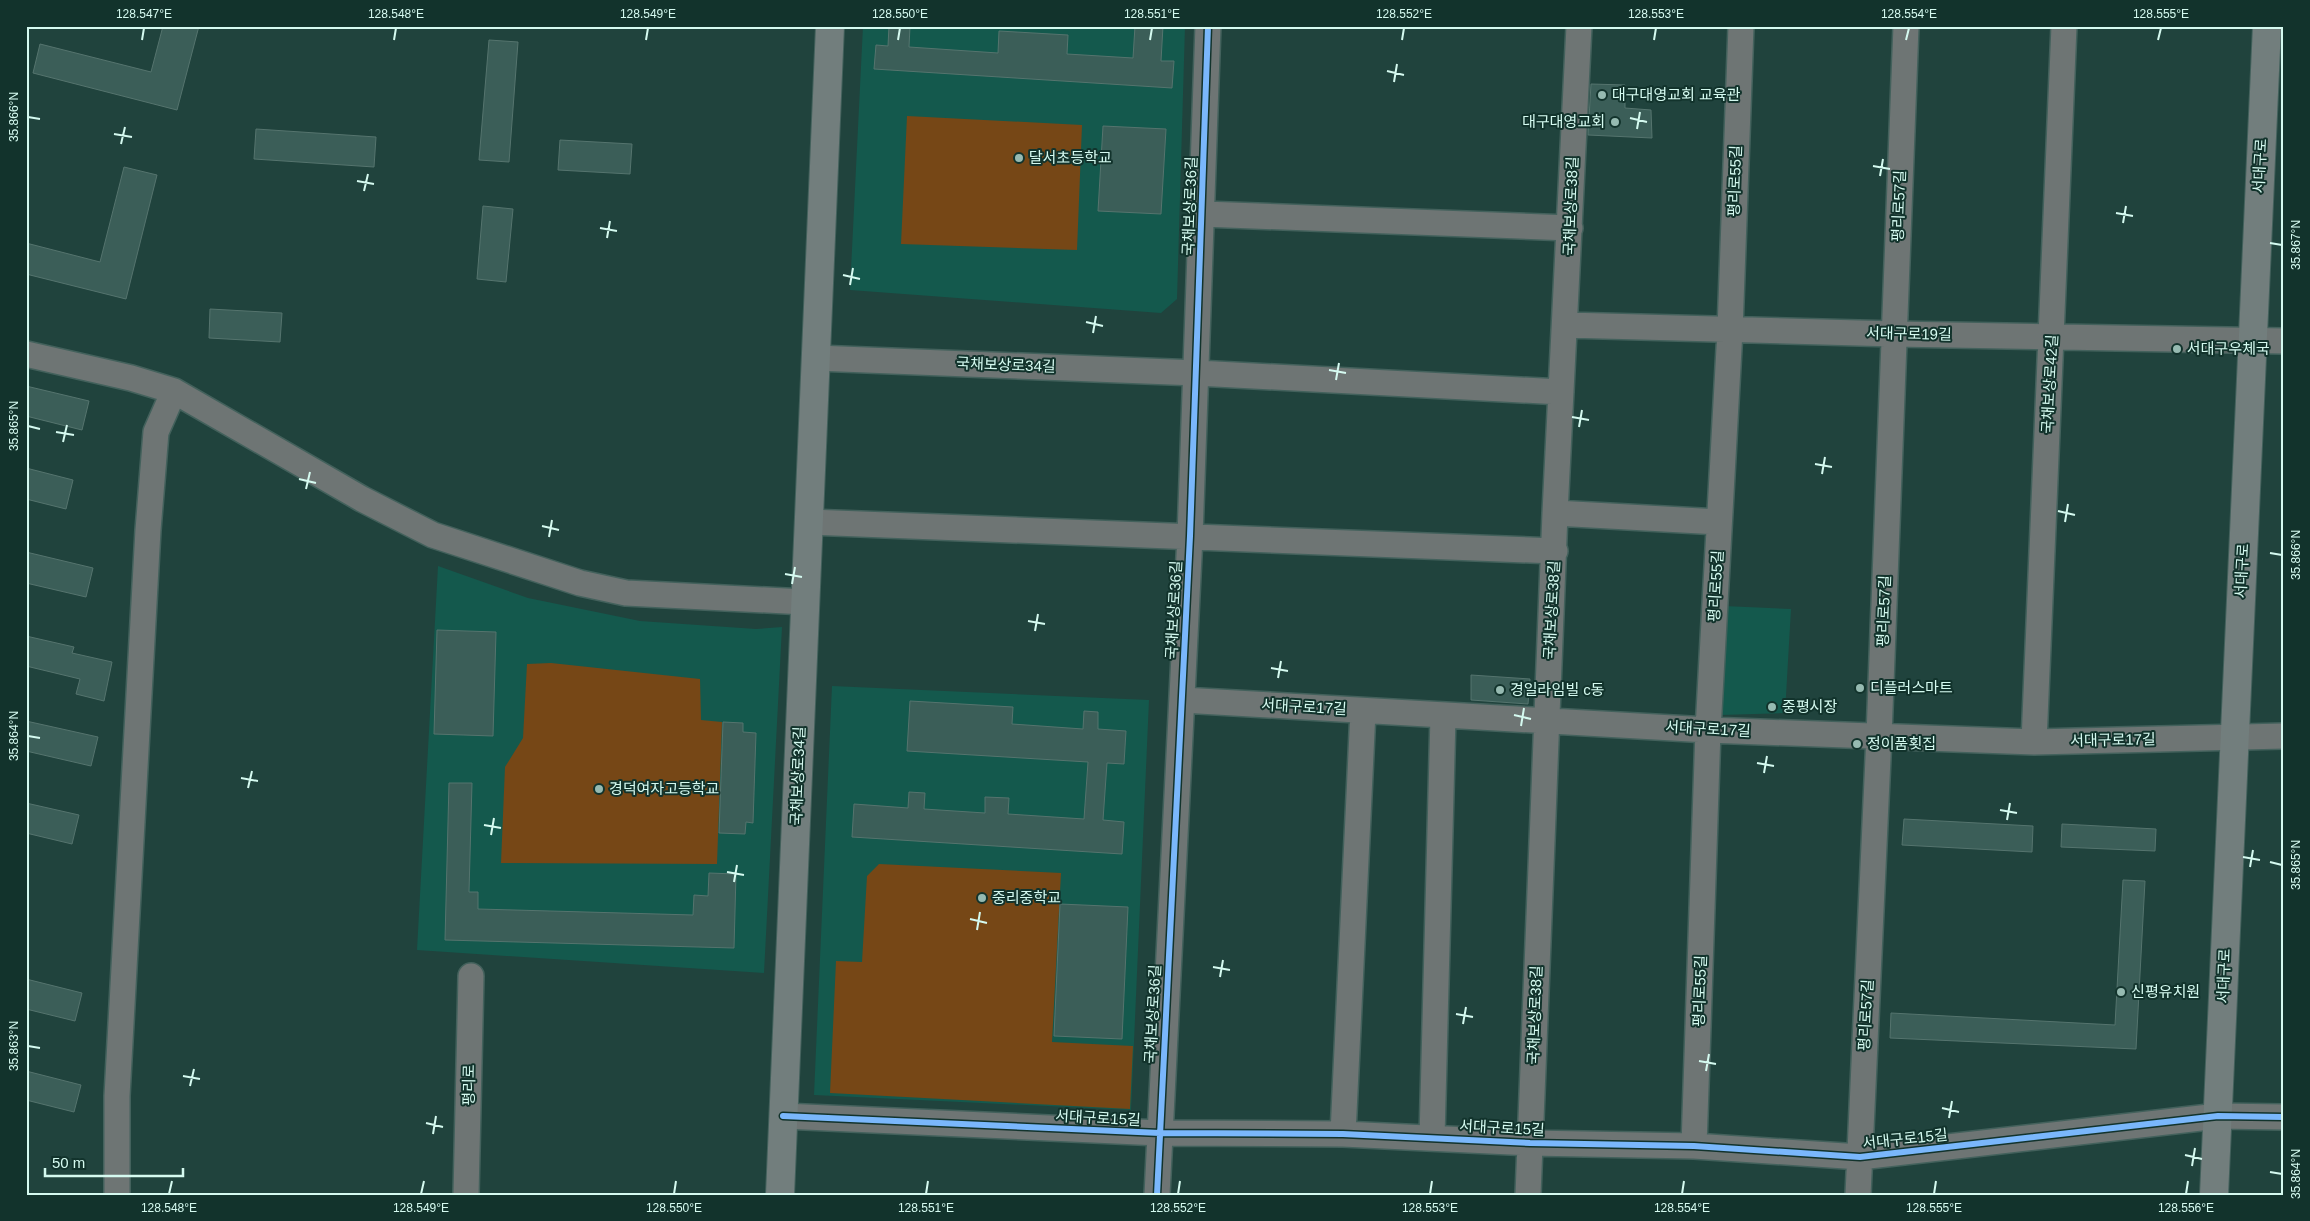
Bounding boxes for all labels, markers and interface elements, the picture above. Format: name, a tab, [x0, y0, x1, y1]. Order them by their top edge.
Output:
text: 128.547°E	[116, 7, 172, 21]
text: 128.548°E	[368, 7, 424, 21]
text: 128.549°E	[620, 7, 676, 21]
text: 128.550°E	[872, 7, 928, 21]
text: 128.551°E	[1124, 7, 1180, 21]
text: 128.552°E	[1376, 7, 1432, 21]
text: 128.553°E	[1628, 7, 1684, 21]
text: 128.554°E	[1881, 7, 1937, 21]
text: 128.555°E	[2133, 7, 2189, 21]
place label: 대구대영교회 교육관	[1612, 86, 1741, 103]
marker: 대구대영교회 교육관	[1596, 89, 1608, 101]
text: 35.866°N	[7, 92, 21, 142]
place label: 대구대영교회	[1522, 113, 1605, 130]
marker: 대구대영교회	[1609, 116, 1621, 128]
street label: 서대구로	[2250, 138, 2269, 194]
street label: 평리로55길	[1725, 145, 1744, 217]
place label: 달서초등학교	[1029, 149, 1112, 166]
marker: 달서초등학교	[1013, 152, 1025, 164]
street label: 국채보상로36길	[1179, 156, 1200, 256]
street label: 국채보상로38길	[1560, 156, 1581, 256]
street label: 평리로57길	[1889, 170, 1908, 242]
text: 35.867°N	[2289, 220, 2303, 270]
street label: 서대구로19길	[1866, 324, 1952, 343]
street label: 국채보상로42길	[2038, 334, 2061, 434]
place label: 서대구우체국	[2187, 340, 2270, 357]
marker: 서대구우체국	[2171, 343, 2183, 355]
street label: 국채보상로34길	[956, 354, 1056, 375]
text: 35.865°N	[7, 401, 21, 451]
text: 35.866°N	[2289, 530, 2303, 580]
street label: 서대구로	[2232, 543, 2251, 599]
street label: 평리로55길	[1705, 550, 1726, 622]
street label: 국채보상로36길	[1162, 560, 1185, 660]
street label: 국채보상로38길	[1540, 560, 1563, 660]
street label: 평리로57길	[1874, 575, 1893, 647]
place label: 디플러스마트	[1870, 679, 1953, 696]
place label: 경일라임빌 c동	[1510, 681, 1604, 698]
marker: 디플러스마트	[1854, 682, 1866, 694]
marker: 경일라임빌 c동	[1494, 684, 1506, 696]
street label: 서대구로17길	[1261, 696, 1347, 717]
place label: 중평시장	[1782, 698, 1837, 715]
marker: 중평시장	[1766, 701, 1778, 713]
text: 35.864°N	[7, 711, 21, 761]
street label: 서대구로17길	[1665, 718, 1751, 739]
street label: 국채보상로34길	[787, 726, 808, 826]
street label: 서대구로17길	[2070, 730, 2156, 749]
place label: 정이품횟집	[1867, 735, 1936, 752]
marker: 정이품횟집	[1851, 738, 1863, 750]
place label: 경덕여자고등학교	[609, 780, 719, 797]
marker: 경덕여자고등학교	[593, 783, 605, 795]
text: 35.865°N	[2289, 840, 2303, 890]
place label: 중리중학교	[992, 889, 1061, 906]
marker: 중리중학교	[976, 892, 988, 904]
street label: 서대구로	[2214, 948, 2233, 1004]
street label: 평리로55길	[1690, 955, 1709, 1027]
street label: 국채보상로36길	[1141, 964, 1164, 1064]
street label: 국채보상로38길	[1524, 965, 1545, 1065]
street label: 평리로57길	[1855, 979, 1876, 1051]
place label: 신평유치원	[2131, 983, 2200, 1000]
marker: 신평유치원	[2115, 986, 2127, 998]
text: 35.863°N	[7, 1021, 21, 1071]
street label: 평리로	[460, 1064, 477, 1106]
street label: 서대구로15길	[1055, 1107, 1141, 1128]
street label: 서대구로15길	[1459, 1117, 1545, 1138]
street label: 서대구로15길	[1861, 1126, 1948, 1151]
scale bar	[45, 1146, 182, 1178]
text: 35.864°N	[2289, 1149, 2303, 1199]
text: 50 m	[52, 1154, 85, 1171]
text: 128.548°E	[141, 1201, 197, 1215]
text: 128.549°E	[393, 1201, 449, 1215]
text: 128.550°E	[646, 1201, 702, 1215]
text: 128.551°E	[898, 1201, 954, 1215]
text: 128.552°E	[1150, 1201, 1206, 1215]
text: 128.553°E	[1402, 1201, 1458, 1215]
text: 128.554°E	[1654, 1201, 1710, 1215]
text: 128.555°E	[1906, 1201, 1962, 1215]
text: 128.556°E	[2158, 1201, 2214, 1215]

